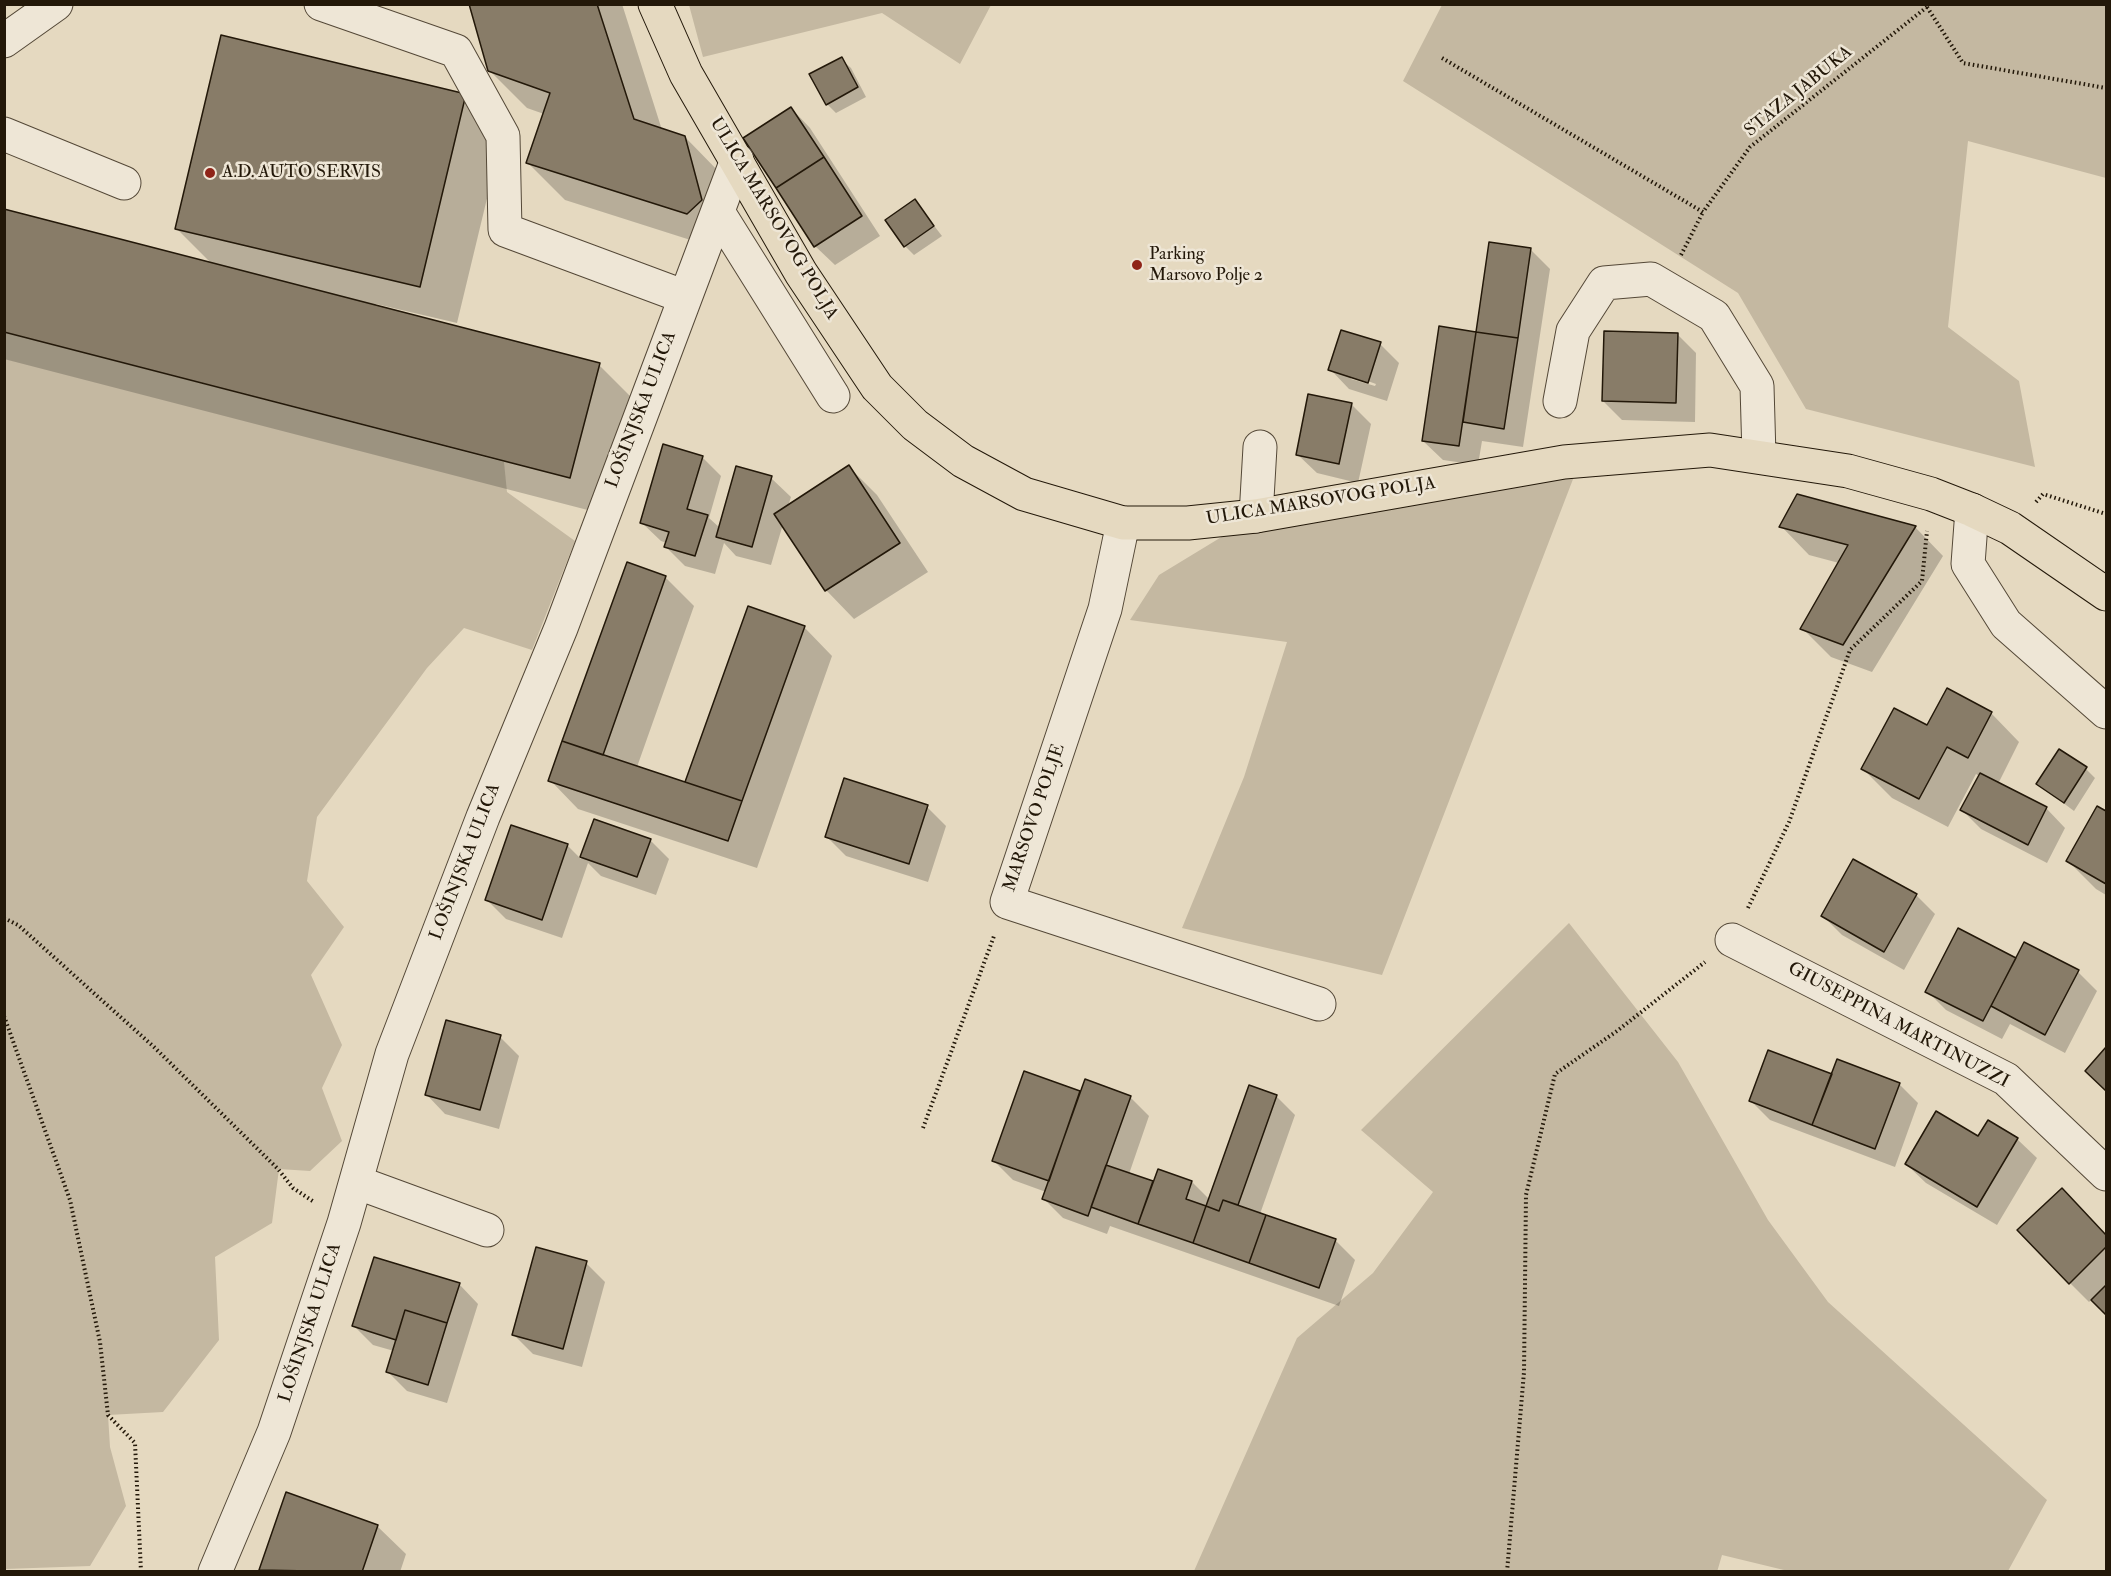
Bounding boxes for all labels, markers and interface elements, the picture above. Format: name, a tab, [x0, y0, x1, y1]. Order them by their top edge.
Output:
street label: STAZA JABUKA	[1741, 42, 1857, 142]
street label: ULICA MARSOVOG POLJA	[704, 114, 842, 324]
place label: A.D. AUTO SERVIS	[222, 162, 381, 184]
marker: A.D. AUTO SERVIS	[203, 166, 217, 180]
place label: Parking Marsovo Polje 2	[1149, 244, 1263, 286]
marker: Parking Marsovo Polje 2	[1130, 258, 1144, 272]
street label: LOŠINJSKA ULICA	[602, 329, 682, 491]
street label: ULICA MARSOVOG POLJA	[1205, 473, 1437, 531]
street label: MARSOVO POLJE	[1000, 741, 1070, 895]
street label: LOŠINJSKA ULICA	[426, 781, 506, 943]
street label: GIUSEPPINA MARTINUZZI	[1784, 958, 2012, 1094]
street label: LOŠINJSKA ULICA	[275, 1241, 347, 1405]

